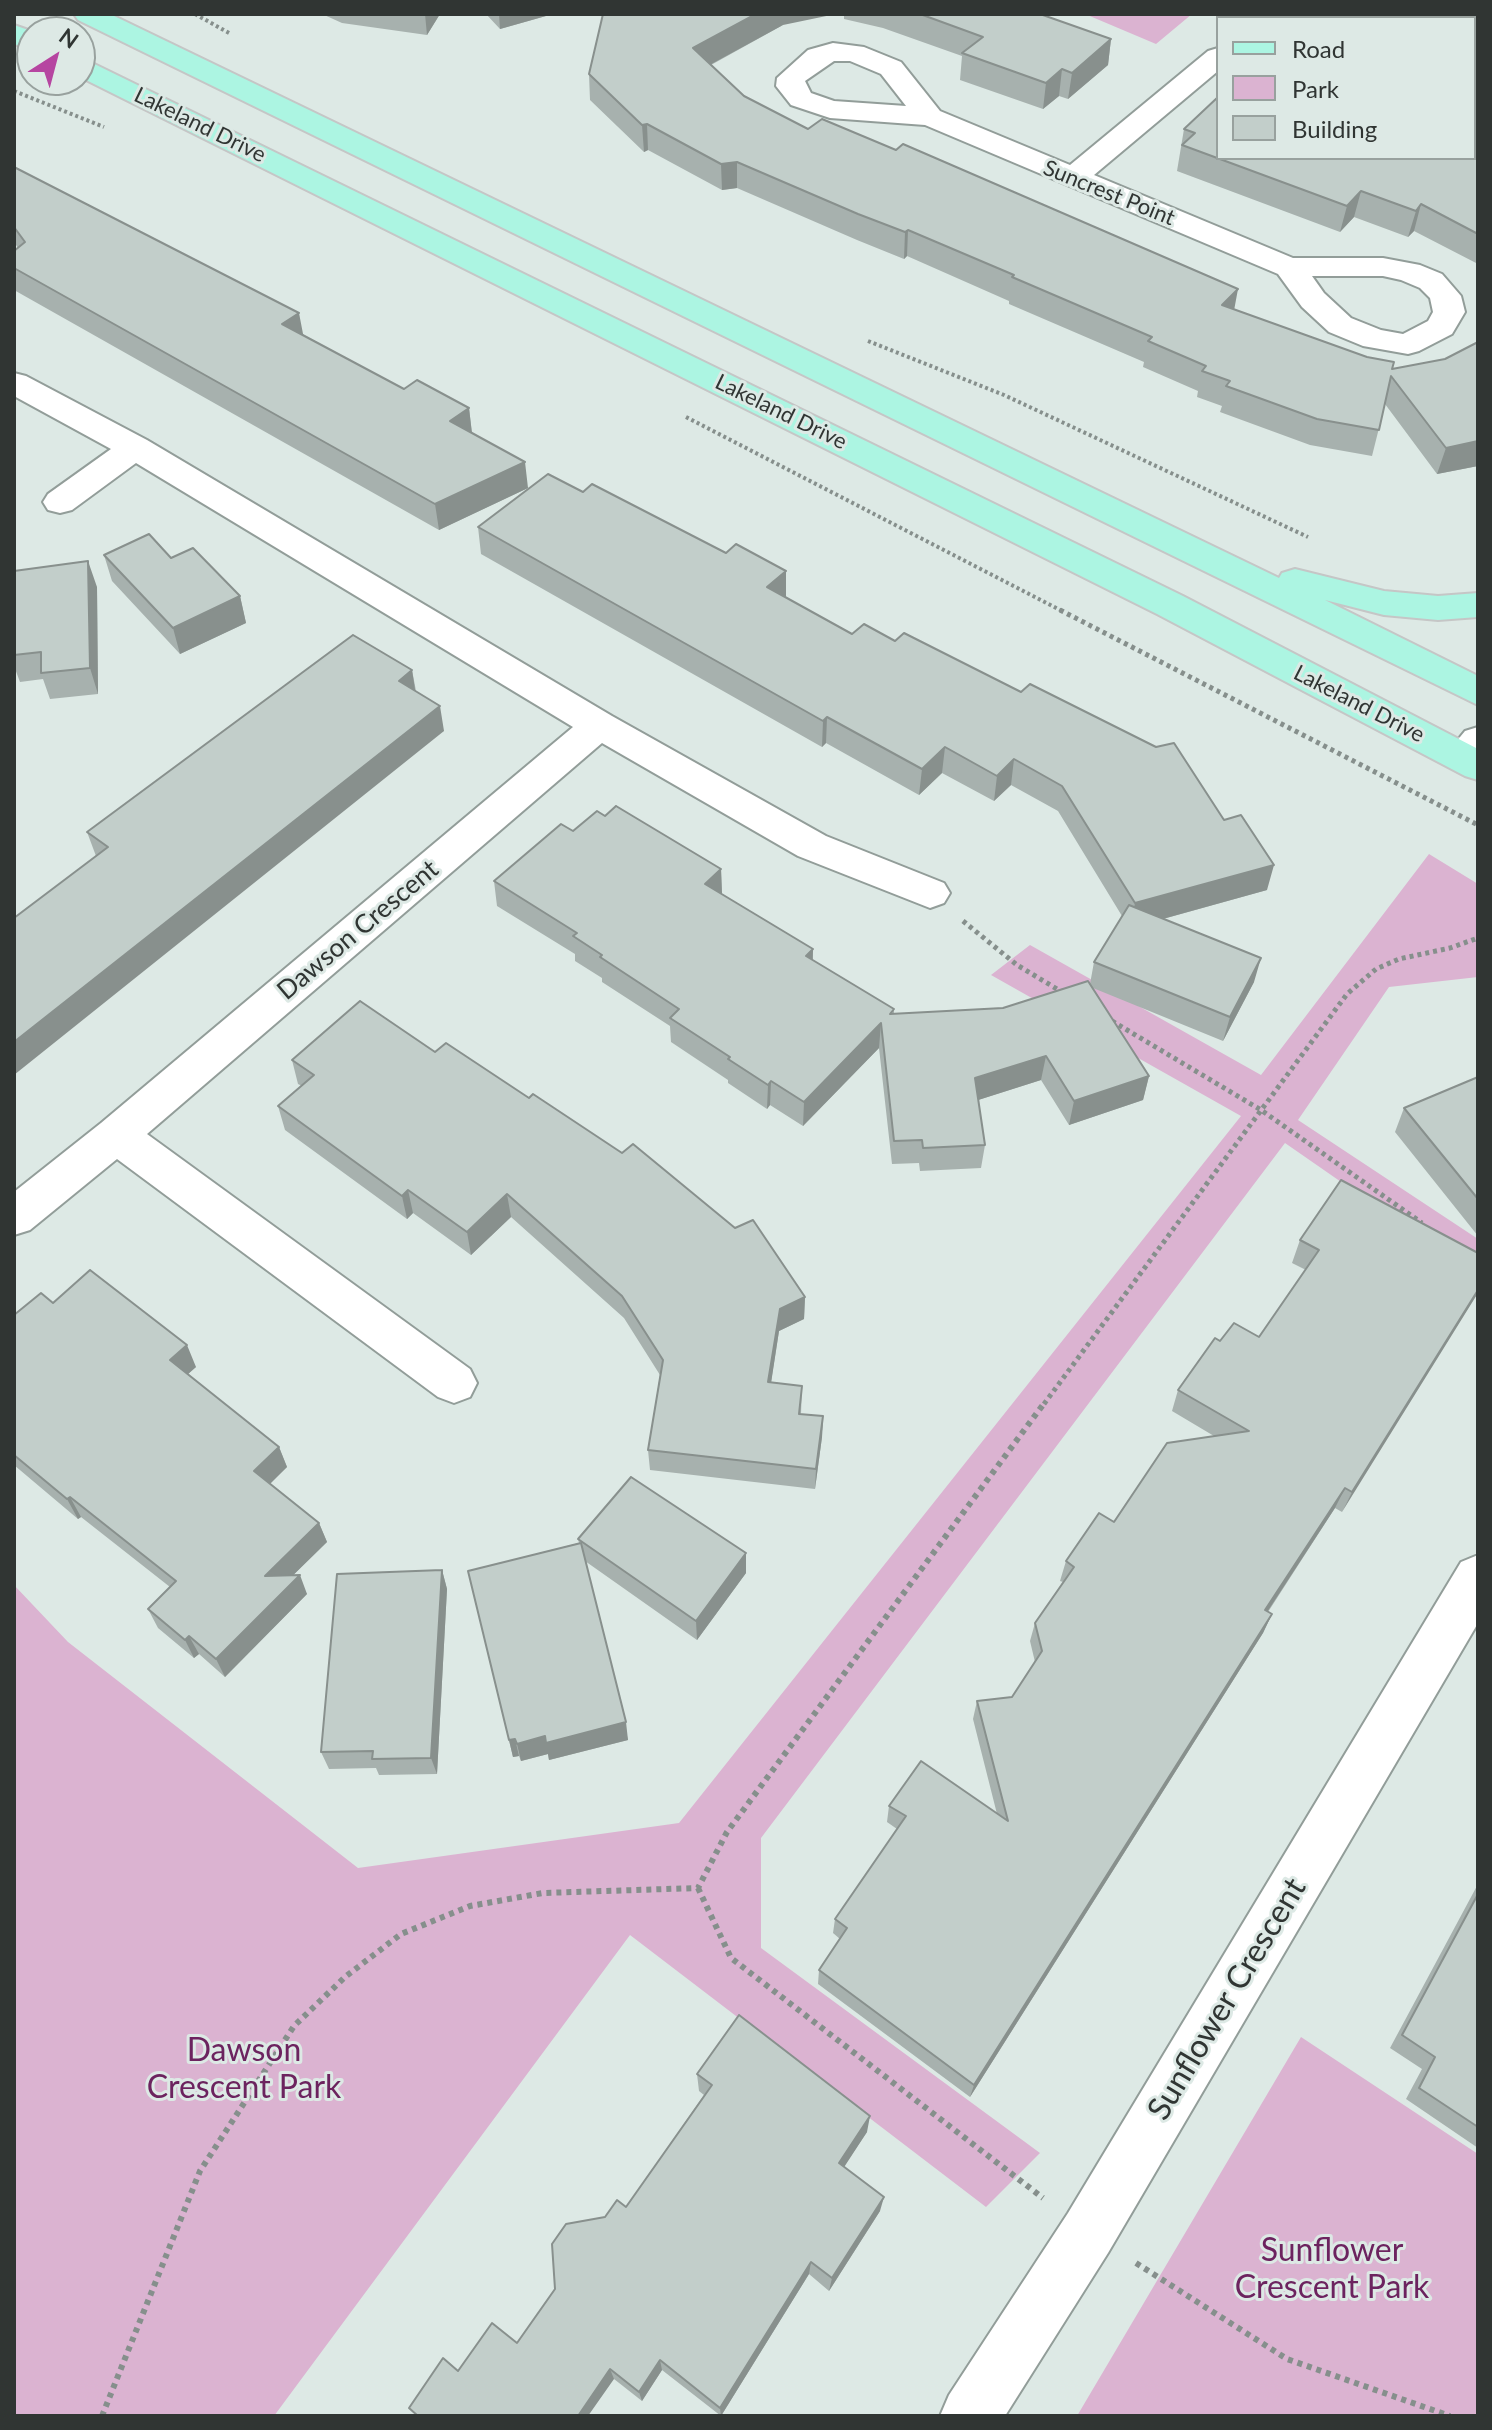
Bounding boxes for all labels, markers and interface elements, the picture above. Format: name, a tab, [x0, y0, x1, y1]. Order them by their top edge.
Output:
north arrow	[16, 16, 96, 96]
legend	[1216, 16, 1476, 160]
text: N	[54, 22, 84, 54]
text: Road	[1292, 34, 1345, 63]
text: Park	[1292, 74, 1339, 103]
street label: Lakeland Drive	[130, 82, 270, 168]
text: Building	[1292, 114, 1377, 143]
street label: Suncrest Point	[1039, 155, 1179, 231]
street label: Lakeland Drive	[711, 369, 851, 455]
street label: Lakeland Drive	[1289, 660, 1429, 748]
street label: Dawson Crescent	[271, 854, 445, 1006]
street label: Sunflower Crescent	[1140, 1871, 1314, 2127]
park label: Dawson Crescent Park	[147, 2032, 341, 2107]
park label: Sunflower Crescent Park	[1235, 2232, 1429, 2307]

